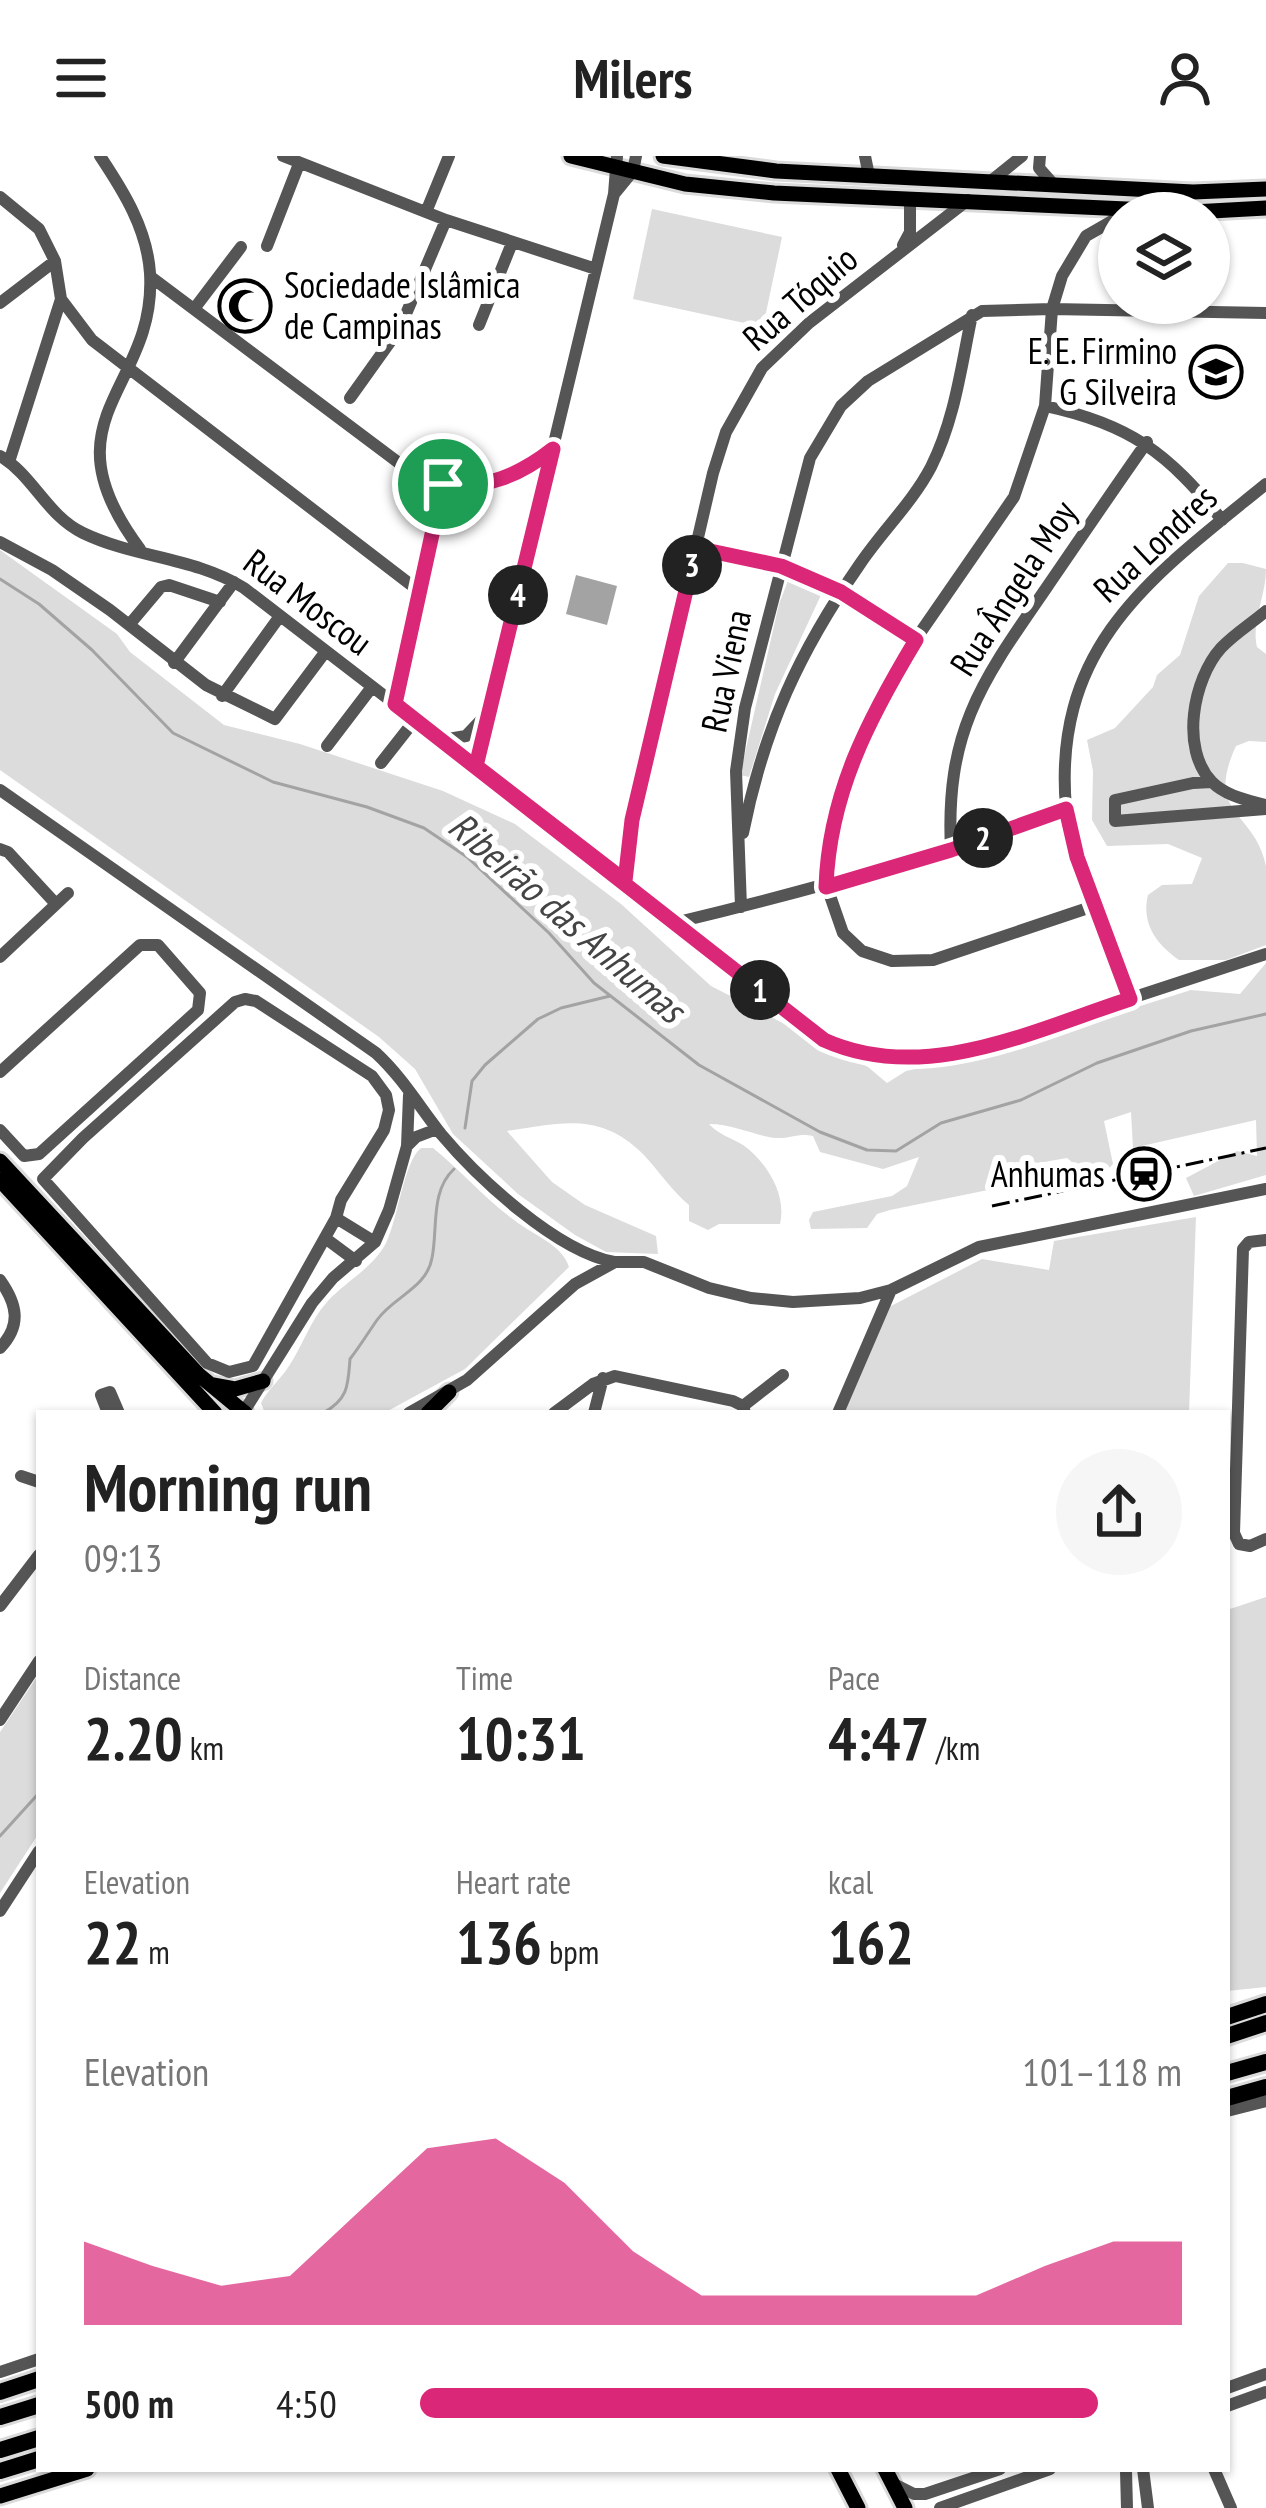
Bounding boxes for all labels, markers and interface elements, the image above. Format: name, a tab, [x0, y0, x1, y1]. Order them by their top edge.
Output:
text: Milers	[574, 43, 692, 113]
icon: menu	[48, 45, 114, 111]
icon: person	[1152, 45, 1218, 111]
map controls	[1098, 192, 1230, 324]
button: layers	[1098, 192, 1230, 324]
street label: Rua Tóquio	[733, 235, 867, 360]
place label: Sociedade Islâmica de Campinas	[284, 261, 520, 349]
mosque icon: Sociedade Islâmica de Campinas	[217, 278, 273, 334]
place label: E. E. Firmino G Silveira	[1028, 327, 1177, 415]
school or university icon: E. E. Firmino G Silveira	[1188, 344, 1244, 400]
pin	[392, 433, 494, 535]
icon: arrive	[410, 451, 476, 517]
street label: Rua Londres	[1083, 474, 1226, 612]
street label: Rua Ângela Moy	[939, 491, 1087, 684]
pin: 3	[662, 535, 722, 595]
street label: Rua Moscou	[235, 538, 382, 665]
text: 3	[684, 543, 700, 586]
pin: 4	[488, 565, 548, 625]
text: 4	[510, 573, 526, 616]
street label: Rua Viena	[690, 606, 761, 736]
water label: Ribeirão das Anhumas	[439, 800, 699, 1036]
pin: 2	[953, 808, 1013, 868]
text: 2	[975, 816, 991, 859]
pin: 1	[730, 960, 790, 1020]
text: 1	[752, 968, 768, 1011]
station icon: Anhumas	[1116, 1146, 1172, 1202]
place label: Anhumas	[991, 1150, 1105, 1197]
text: Morning run	[84, 1444, 372, 1529]
button: share	[1056, 1449, 1182, 1575]
text: 09:13	[84, 1532, 162, 1583]
text: Distance	[84, 1656, 181, 1699]
text: Time	[456, 1656, 513, 1699]
text: Pace	[828, 1656, 880, 1699]
text: 2.20	[84, 1699, 183, 1777]
text: 10:31	[456, 1699, 586, 1777]
text: 4:47	[828, 1699, 929, 1777]
text: km	[183, 1726, 224, 1769]
text: /km	[929, 1726, 980, 1769]
text: Elevation	[84, 1860, 190, 1903]
text: Heart rate	[456, 1860, 571, 1903]
text: kcal	[828, 1860, 873, 1903]
text: 22	[84, 1903, 141, 1981]
text: 136	[456, 1903, 542, 1981]
text: 162	[828, 1903, 914, 1981]
text: m	[141, 1930, 170, 1973]
text: bpm	[542, 1930, 599, 1973]
text: Elevation	[84, 2046, 209, 2097]
text: 101–118 m	[1022, 2046, 1182, 2097]
text: 500 m	[84, 2378, 174, 2429]
text: 4:50	[276, 2378, 337, 2429]

